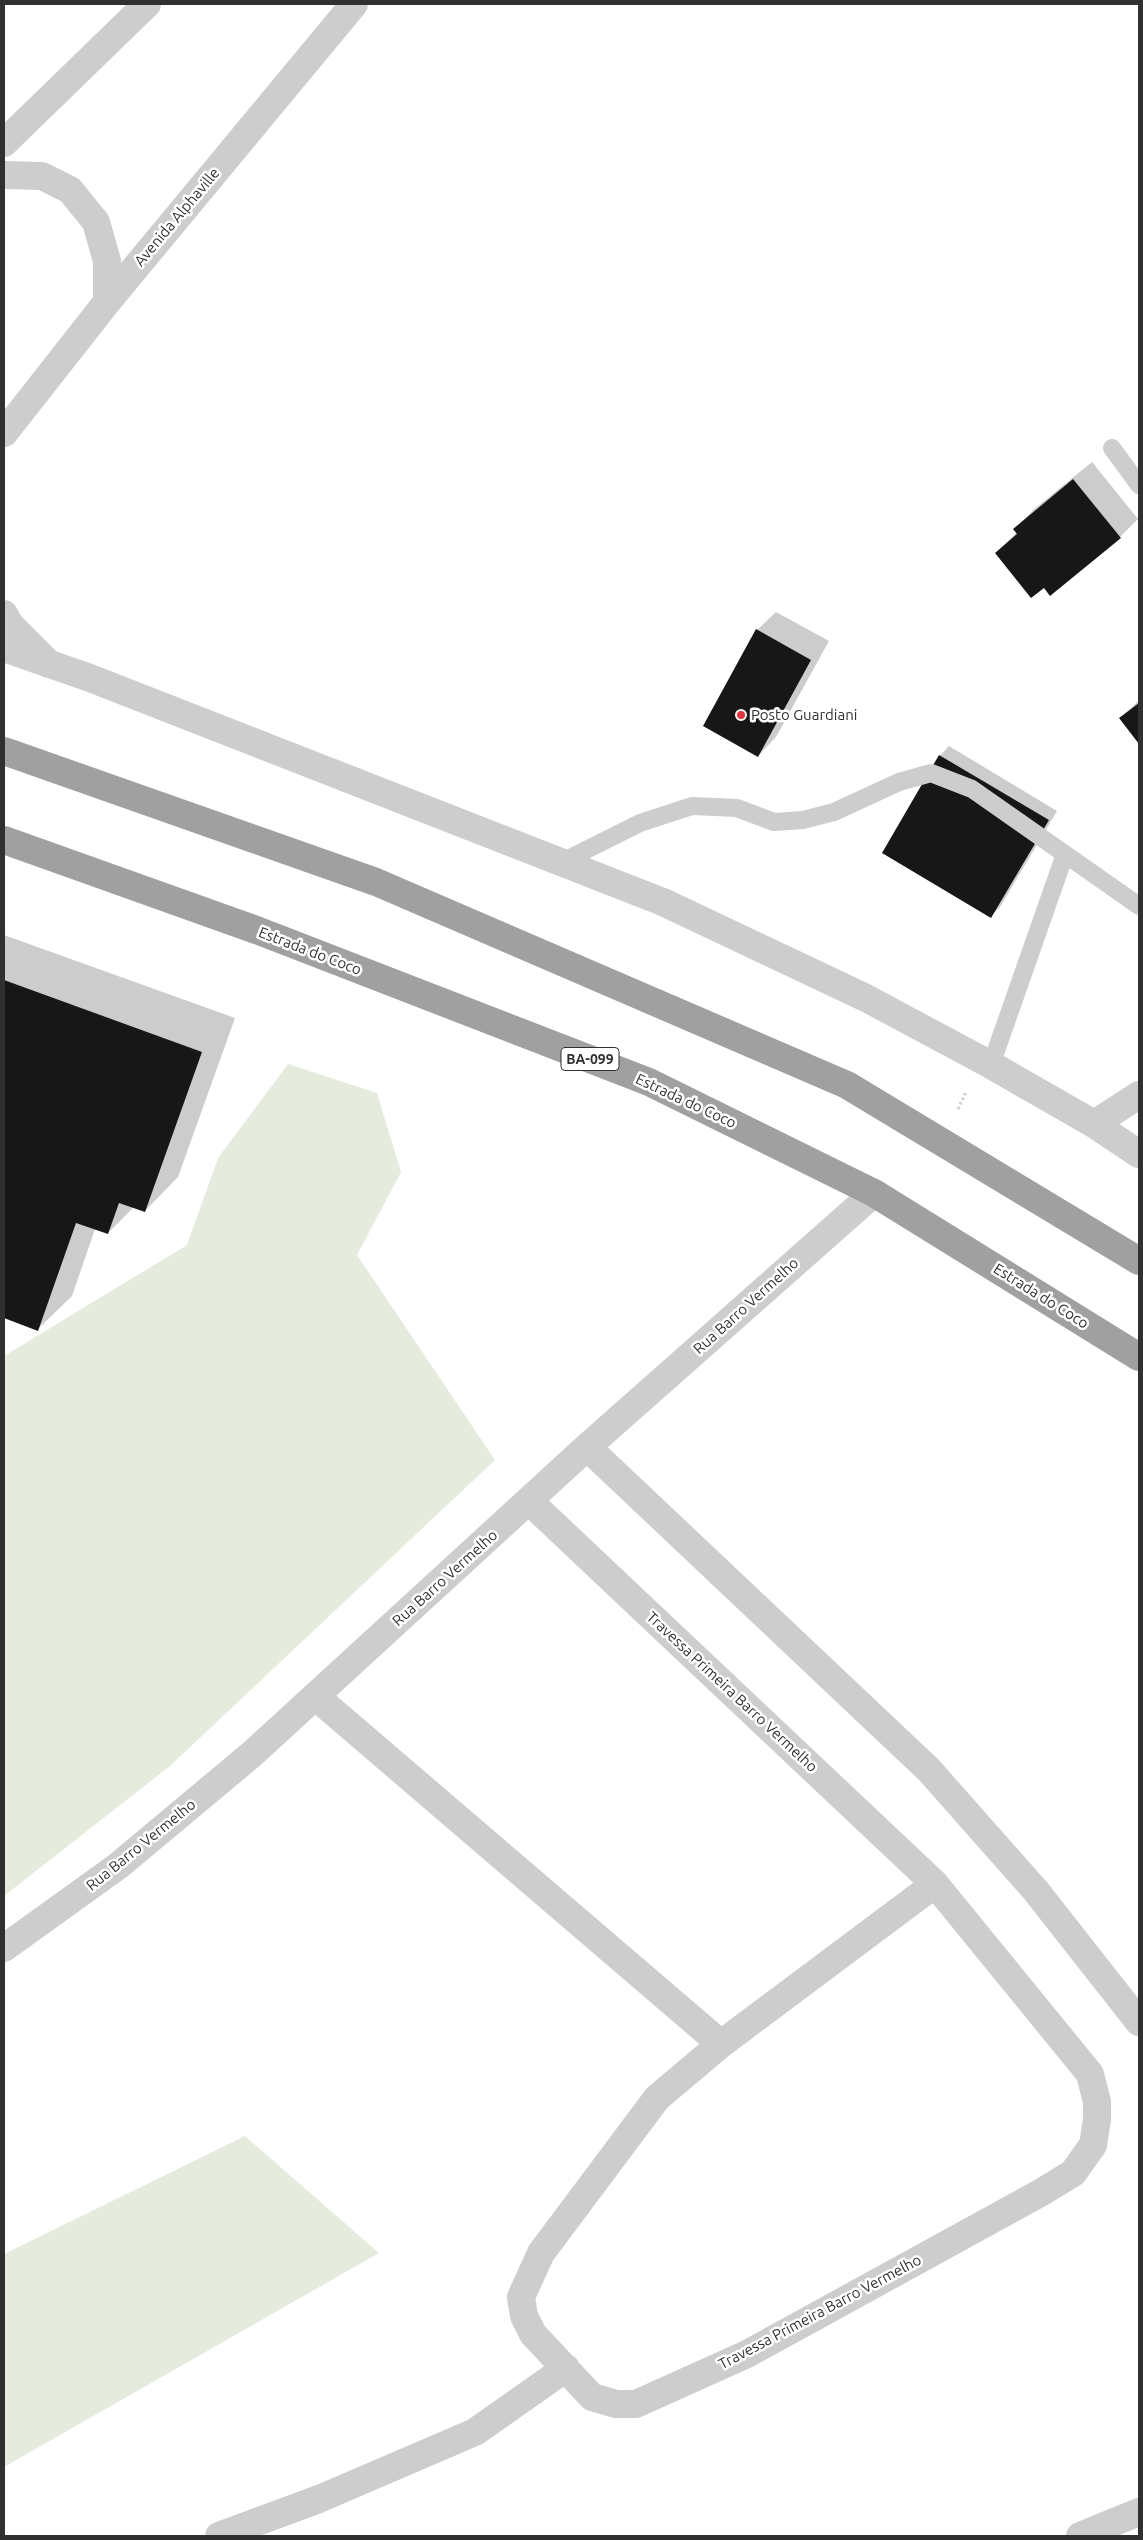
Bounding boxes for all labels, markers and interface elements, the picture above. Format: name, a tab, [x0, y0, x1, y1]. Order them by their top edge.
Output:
street label: Avenida Alphaville	[131, 164, 223, 270]
place label: Posto Guardiani	[751, 706, 857, 724]
marker: Posto Guardiani	[735, 709, 747, 721]
street label: Estrada do Coco	[256, 923, 364, 979]
road number: BA-099	[561, 1048, 619, 1070]
street label: Estrada do Coco	[633, 1070, 739, 1132]
street label: Rua Barro Vermelho	[690, 1254, 802, 1358]
street label: Estrada do Coco	[990, 1260, 1092, 1332]
street label: Rua Barro Vermelho	[389, 1526, 501, 1630]
street label: Travessa Primeira Barro Vermelho	[643, 1608, 821, 1776]
street label: Rua Barro Vermelho	[83, 1795, 199, 1895]
street label: Travessa Primeira Barro Vermelho	[715, 2251, 925, 2373]

